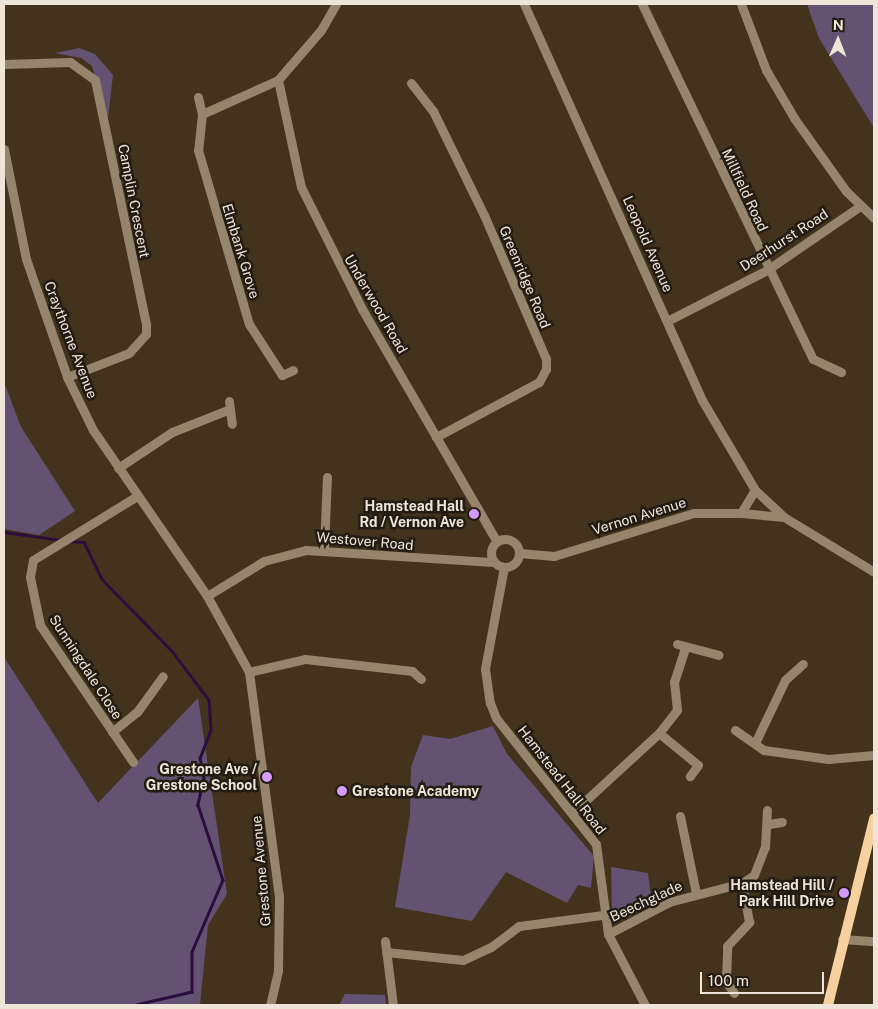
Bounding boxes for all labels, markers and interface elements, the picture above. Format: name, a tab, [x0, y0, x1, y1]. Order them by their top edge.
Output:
north arrow	[813, 15, 863, 65]
text: N	[833, 17, 844, 33]
street label: Camplin Crescent	[115, 143, 153, 259]
street label: Millfield Road	[718, 146, 772, 234]
street label: Leopold Avenue	[619, 193, 677, 295]
street label: Elmbank Grove	[219, 202, 263, 300]
street label: Deerhurst Road	[737, 205, 831, 275]
street label: Greenridge Road	[496, 223, 554, 331]
street label: Underwood Road	[341, 252, 411, 356]
street label: Craythorne Avenue	[41, 279, 101, 401]
street label: Vernon Avenue	[590, 494, 688, 538]
place label: Hamstead Hall Rd / Vernon Ave	[359, 498, 464, 530]
marker: Hamstead Hall Rd / Vernon Ave	[468, 508, 480, 520]
street label: Westover Road	[316, 528, 414, 554]
street label: Sunningdale Close	[46, 611, 126, 723]
street label: Hamstead Hall Road	[514, 722, 610, 838]
place label: Grestone Ave / Grestone School	[146, 761, 257, 794]
marker: Grestone Ave / Grestone School	[261, 771, 273, 783]
place label: Grestone Academy	[352, 783, 479, 799]
marker: Grestone Academy	[336, 785, 348, 797]
street label: Grestone Avenue	[248, 815, 274, 927]
street label: Beechglade	[607, 877, 685, 925]
place label: Hamstead Hill / Park Hill Drive	[730, 877, 834, 910]
marker: Hamstead Hill / Park Hill Drive	[838, 887, 850, 899]
scale bar	[703, 962, 827, 994]
text: 100 m	[708, 972, 749, 989]

